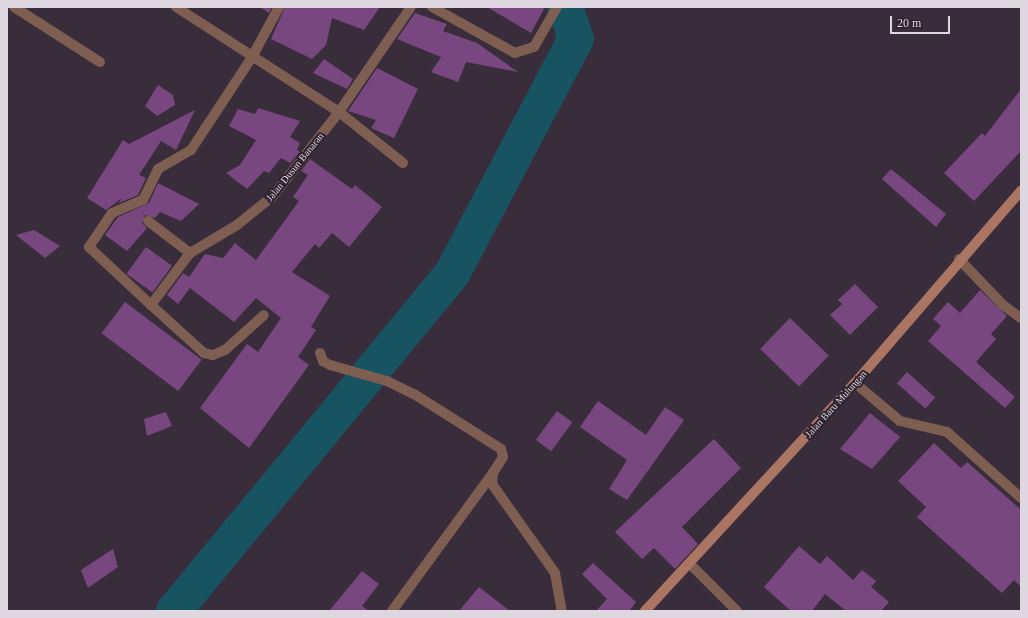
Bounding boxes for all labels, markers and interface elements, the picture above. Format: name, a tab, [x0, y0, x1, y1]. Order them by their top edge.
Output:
scale bar	[892, 8, 952, 34]
text: 20 m	[897, 16, 921, 30]
street label: Jalan Dusun Banaran	[264, 130, 326, 204]
street label: Jalan Baru Mulungan	[803, 368, 869, 440]

